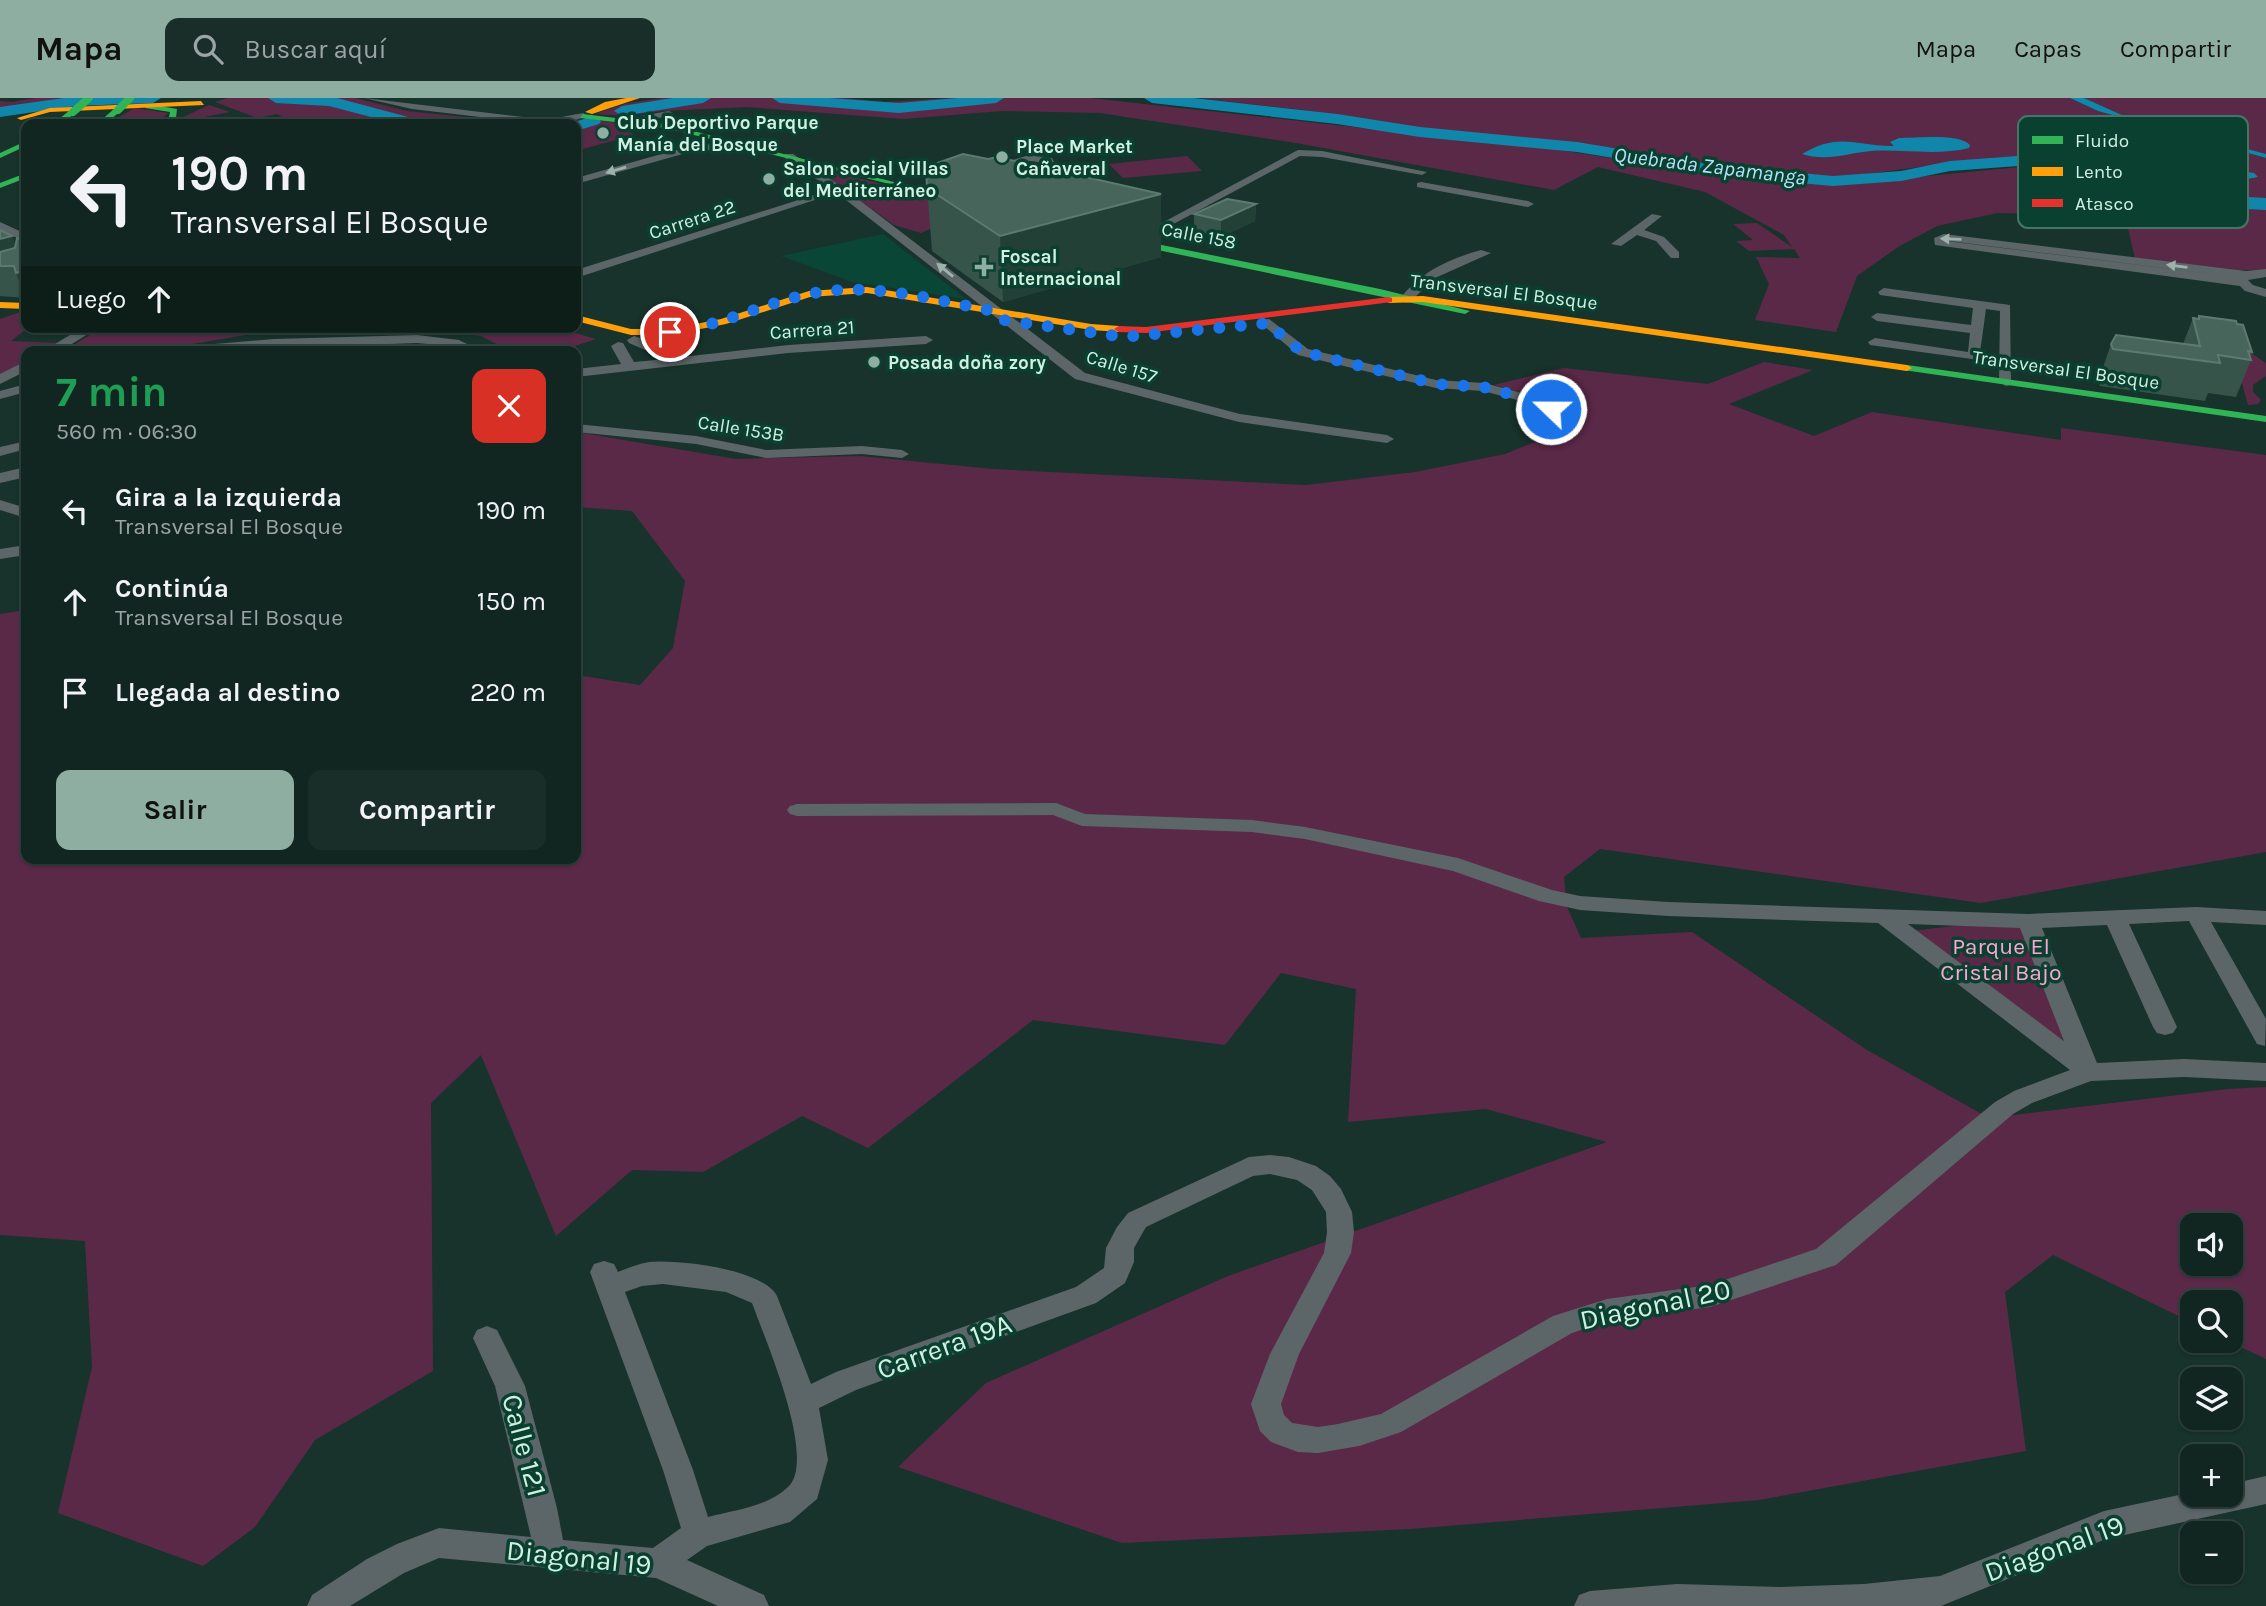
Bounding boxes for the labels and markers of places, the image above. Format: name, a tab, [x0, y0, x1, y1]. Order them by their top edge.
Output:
place label: Club Deportivo Parque Manía del Bosque	[617, 112, 818, 156]
marker: Club Deportivo Parque Manía del Bosque	[595, 125, 611, 141]
place label: Place Market Cañaveral	[1016, 136, 1133, 180]
marker: Place Market Cañaveral	[994, 149, 1010, 165]
place label: Salon social Villas del Mediterráneo	[783, 158, 949, 202]
marker: Salon social Villas del Mediterráneo	[761, 171, 777, 187]
place label: Foscal Internacional	[1000, 246, 1121, 290]
marker: Foscal Internacional	[974, 257, 994, 277]
pin	[640, 302, 700, 362]
place label: Posada doña zory	[888, 352, 1046, 374]
marker: Posada doña zory	[866, 354, 882, 370]

